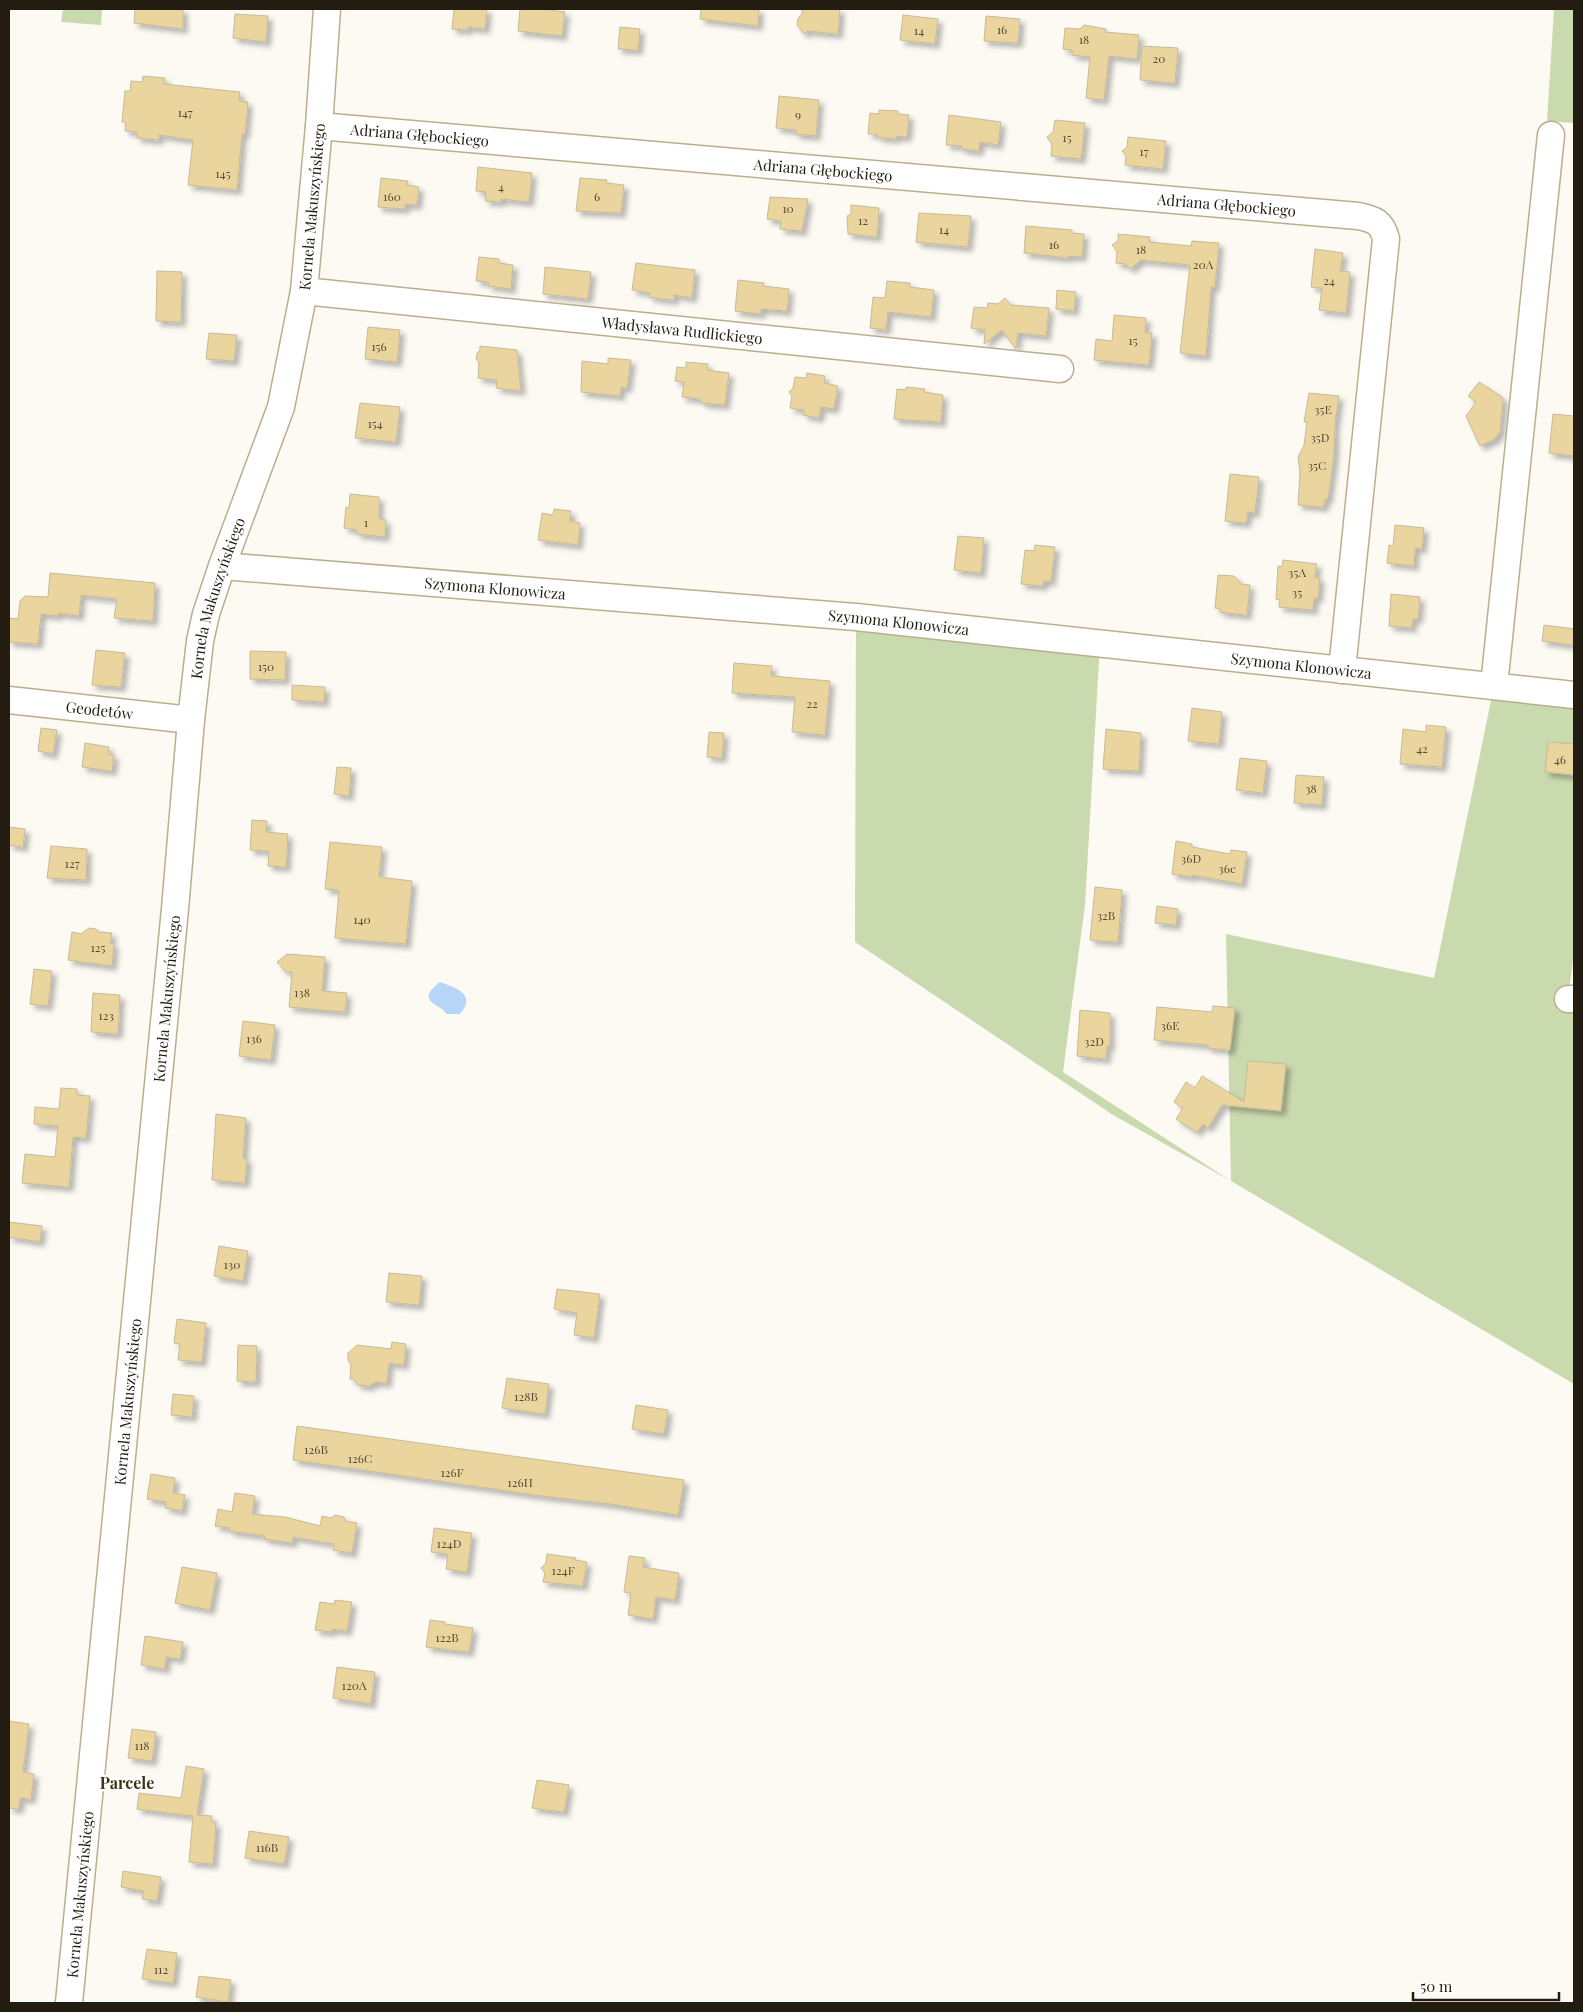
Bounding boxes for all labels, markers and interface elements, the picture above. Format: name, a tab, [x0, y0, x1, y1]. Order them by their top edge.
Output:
house number: 16	[997, 21, 1007, 37]
house number: 14	[914, 22, 924, 38]
house number: 18	[1079, 31, 1089, 47]
house number: 20	[1153, 50, 1165, 66]
house number: 147	[177, 104, 193, 120]
house number: 9	[795, 106, 801, 122]
street label: Adriana Głębockiego	[348, 119, 490, 151]
street label: Kornela Makuszyńskiego	[294, 122, 329, 291]
house number: 15	[1062, 129, 1072, 145]
house number: 17	[1139, 143, 1149, 159]
street label: Adriana Głębockiego	[752, 154, 893, 186]
house number: 145	[215, 165, 231, 181]
house number: 4	[498, 178, 504, 194]
house number: 160	[383, 188, 401, 204]
house number: 6	[594, 188, 600, 204]
street label: Adriana Głębockiego	[1155, 189, 1297, 221]
house number: 10	[782, 200, 794, 216]
house number: 12	[858, 212, 868, 228]
house number: 14	[939, 221, 949, 237]
house number: 16	[1049, 236, 1059, 252]
house number: 18	[1136, 241, 1146, 257]
house number: 20A	[1193, 256, 1214, 272]
house number: 24	[1323, 272, 1335, 288]
street label: Władysława Rudlickiego	[599, 312, 764, 348]
house number: 15	[1128, 332, 1138, 348]
house number: 156	[371, 338, 387, 354]
house number: 35E	[1314, 401, 1332, 417]
house number: 154	[367, 415, 383, 431]
house number: 35D	[1310, 429, 1330, 445]
house number: 35C	[1308, 457, 1326, 473]
house number: 1	[364, 514, 369, 530]
street label: Kornela Makuszyńskiego	[186, 515, 249, 680]
house number: 35A	[1288, 564, 1306, 580]
street label: Szymona Klonowicza	[424, 572, 567, 604]
house number: 35	[1292, 584, 1302, 600]
street label: Szymona Klonowicza	[827, 605, 971, 639]
street label: Szymona Klonowicza	[1230, 648, 1373, 683]
house number: 150	[258, 658, 274, 674]
house number: 22	[806, 695, 818, 711]
street label: Geodetów	[65, 696, 135, 724]
house number: 42	[1416, 740, 1428, 756]
house number: 46	[1554, 751, 1566, 767]
house number: 38	[1305, 780, 1317, 796]
house number: 36D	[1181, 850, 1201, 866]
house number: 127	[64, 855, 80, 871]
house number: 36c	[1218, 860, 1236, 876]
house number: 32B	[1097, 907, 1115, 923]
house number: 140	[353, 911, 371, 927]
street label: Kornela Makuszyńskiego	[148, 914, 184, 1083]
house number: 125	[90, 939, 106, 955]
house number: 138	[294, 984, 310, 1000]
house number: 123	[98, 1007, 114, 1023]
house number: 36E	[1161, 1017, 1179, 1033]
house number: 136	[246, 1030, 262, 1046]
house number: 32D	[1084, 1033, 1104, 1049]
house number: 130	[224, 1256, 240, 1272]
street label: Kornela Makuszyńskiego	[109, 1317, 145, 1486]
house number: 128B	[514, 1388, 538, 1404]
house number: 126B	[304, 1441, 328, 1457]
house number: 126C	[348, 1450, 372, 1466]
house number: 126F	[440, 1464, 464, 1480]
house number: 126H	[507, 1474, 533, 1490]
house number: 124D	[437, 1535, 462, 1551]
house number: 124F	[552, 1562, 575, 1578]
house number: 122B	[435, 1629, 459, 1645]
house number: 120A	[342, 1677, 367, 1693]
house number: 118	[134, 1737, 150, 1753]
district label: Parcele	[100, 1772, 154, 1793]
street label: Kornela Makuszyńskiego	[61, 1810, 98, 1979]
house number: 116B	[256, 1839, 278, 1855]
house number: 112	[154, 1961, 169, 1977]
scale bar	[1413, 1970, 1559, 2002]
text: 50 m	[1420, 1976, 1453, 1996]

